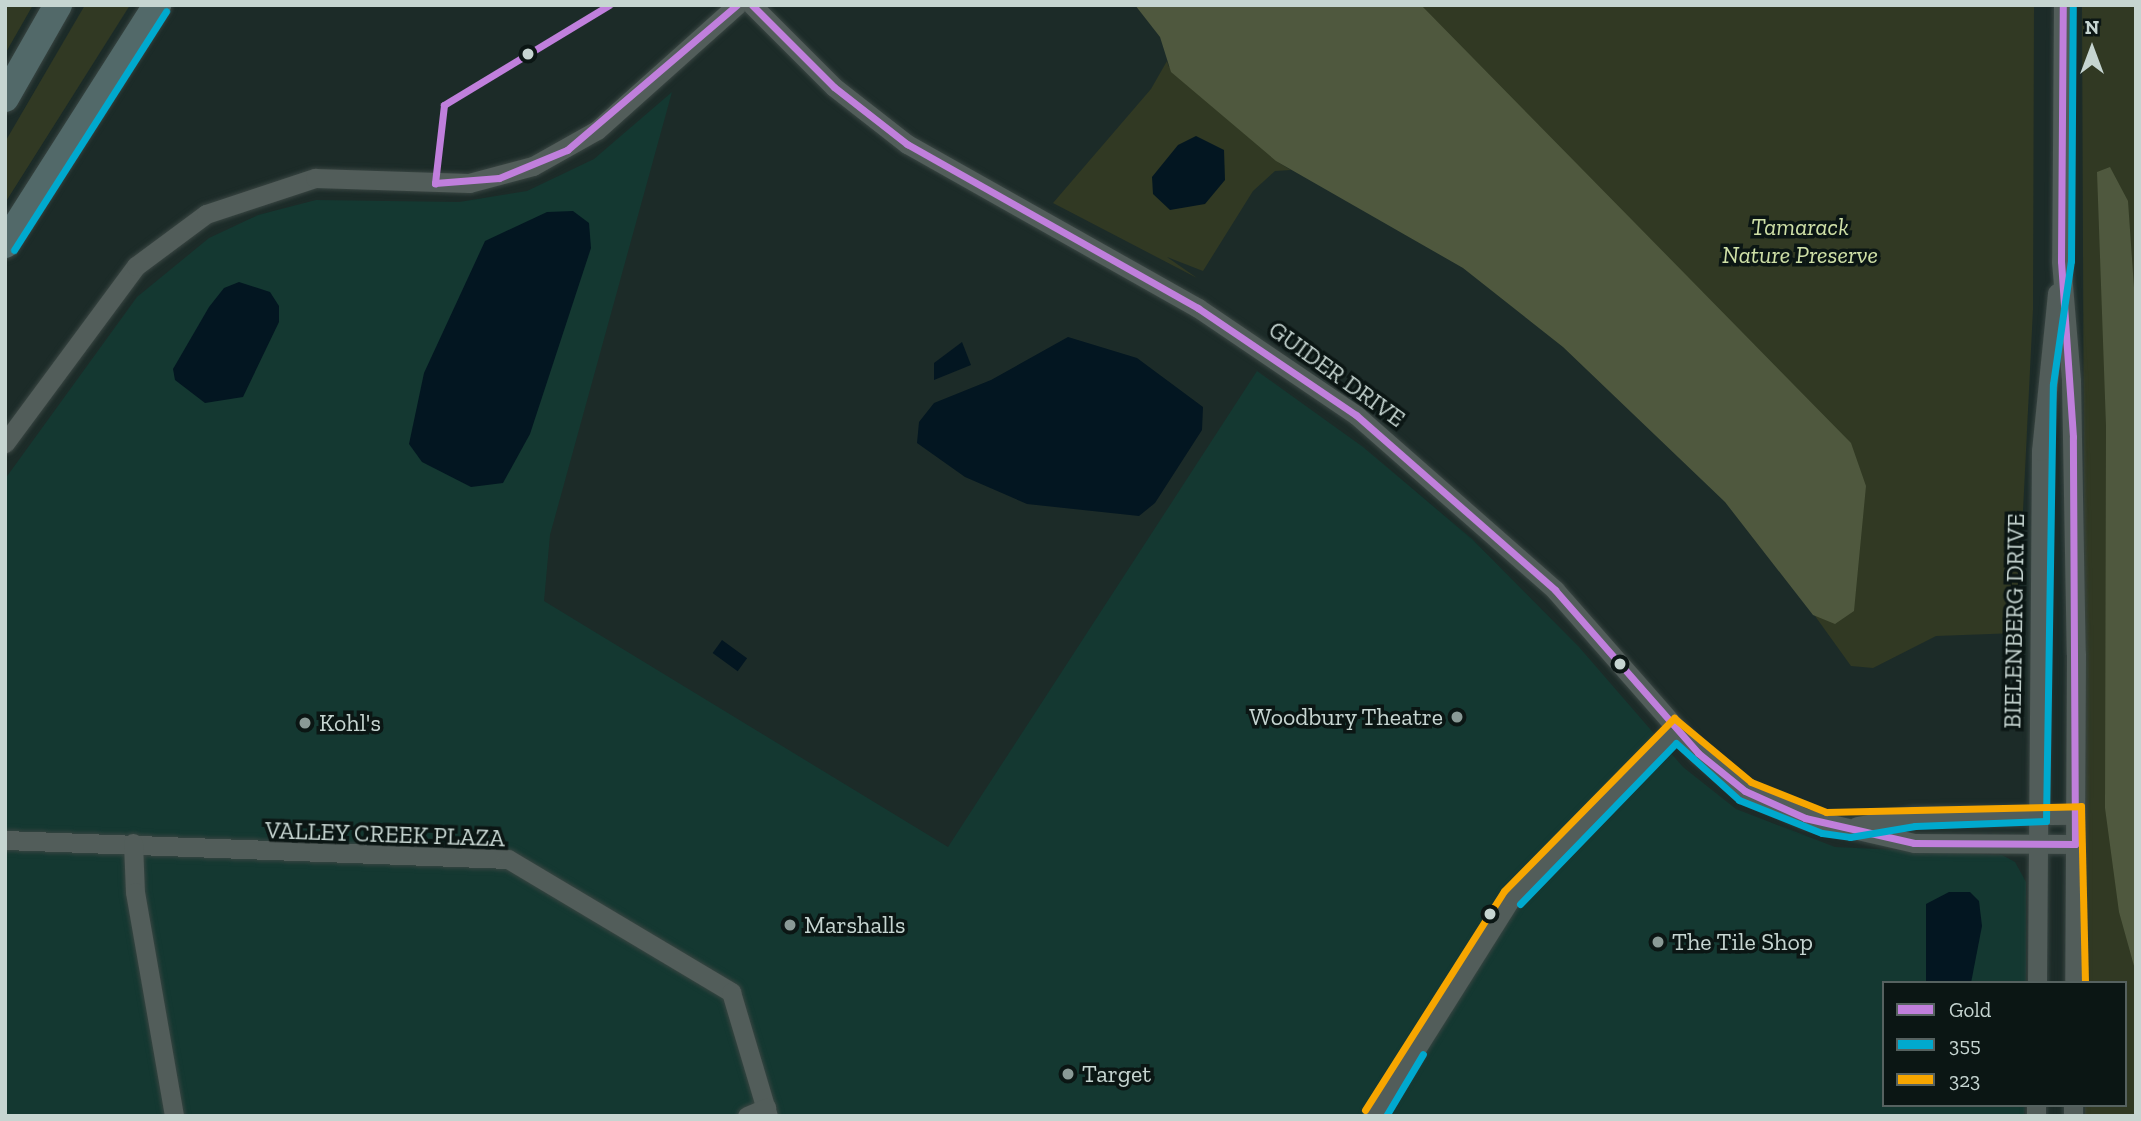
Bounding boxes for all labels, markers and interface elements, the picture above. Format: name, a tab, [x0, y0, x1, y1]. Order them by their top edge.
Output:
north arrow	[2057, 14, 2127, 84]
text: N	[2085, 16, 2099, 39]
unlabelled marker	[521, 47, 535, 61]
park label: Tamarack Nature Preserve	[1722, 213, 1878, 269]
street label: GUIDER DRIVE	[1263, 315, 1411, 433]
street label: BIELENBERG DRIVE	[1998, 513, 2030, 729]
unlabelled marker	[1613, 657, 1627, 671]
place label: Woodbury Theatre	[1248, 703, 1443, 731]
place label: Kohl's	[319, 709, 381, 737]
marker: Woodbury Theatre	[1449, 709, 1465, 725]
marker: Kohl's	[297, 715, 313, 731]
street label: VALLEY CREEK PLAZA	[264, 815, 506, 853]
unlabelled marker	[1483, 907, 1497, 921]
place label: Marshalls	[804, 911, 905, 939]
marker: Marshalls	[782, 917, 798, 933]
place label: The Tile Shop	[1672, 928, 1814, 956]
marker: The Tile Shop	[1650, 934, 1666, 950]
legend	[1882, 981, 2127, 1107]
text: Gold	[1949, 997, 1991, 1022]
text: 355	[1949, 1032, 1981, 1057]
place label: Target	[1082, 1060, 1151, 1088]
marker: Target	[1060, 1066, 1076, 1082]
text: 323	[1949, 1067, 1980, 1092]

